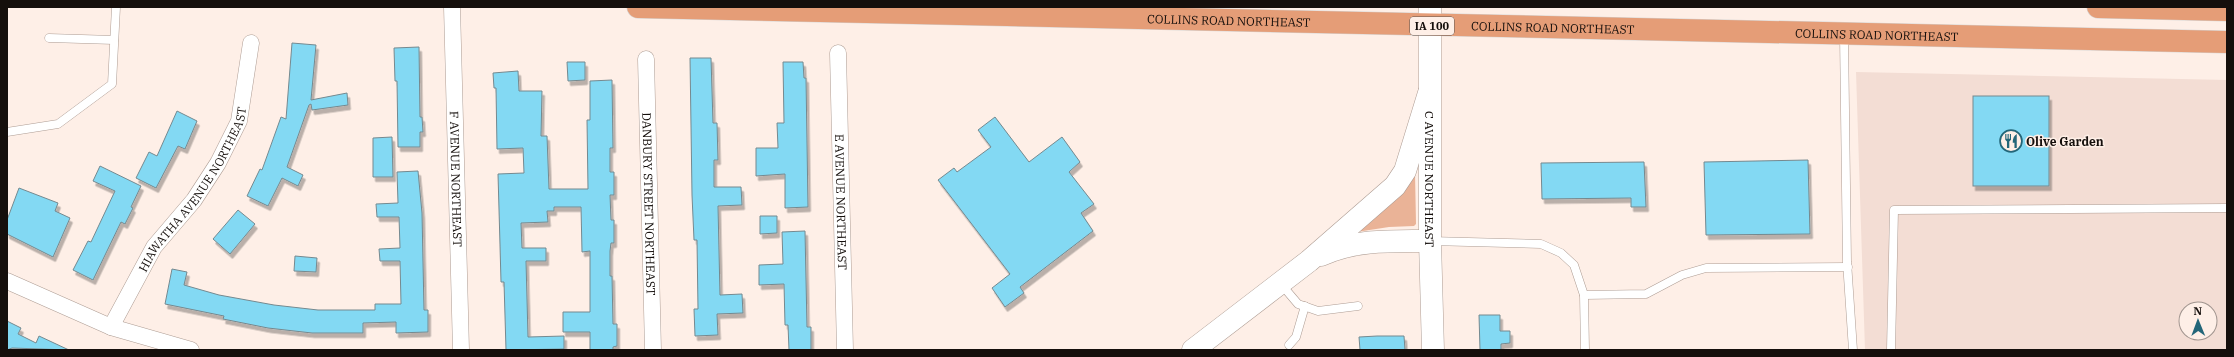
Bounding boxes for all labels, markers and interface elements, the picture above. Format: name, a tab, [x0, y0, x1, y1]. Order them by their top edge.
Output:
street label: COLLINS ROAD NORTHEAST	[1147, 11, 1311, 29]
road number: IA 100	[1410, 17, 1454, 35]
street label: COLLINS ROAD NORTHEAST	[1471, 18, 1635, 36]
street label: COLLINS ROAD NORTHEAST	[1795, 25, 1959, 44]
street label: HIAWATHA AVENUE NORTHEAST	[135, 105, 249, 274]
street label: F AVENUE NORTHEAST	[447, 111, 466, 247]
street label: C AVENUE NORTHEAST	[1422, 111, 1438, 248]
street label: DANBURY STREET NORTHEAST	[640, 112, 659, 296]
restaurant icon: Olive Garden	[1998, 128, 2024, 154]
street label: E AVENUE NORTHEAST	[832, 134, 851, 270]
place label: Olive Garden	[2026, 134, 2104, 149]
north arrow	[2178, 301, 2218, 341]
text: N	[2193, 304, 2203, 318]

